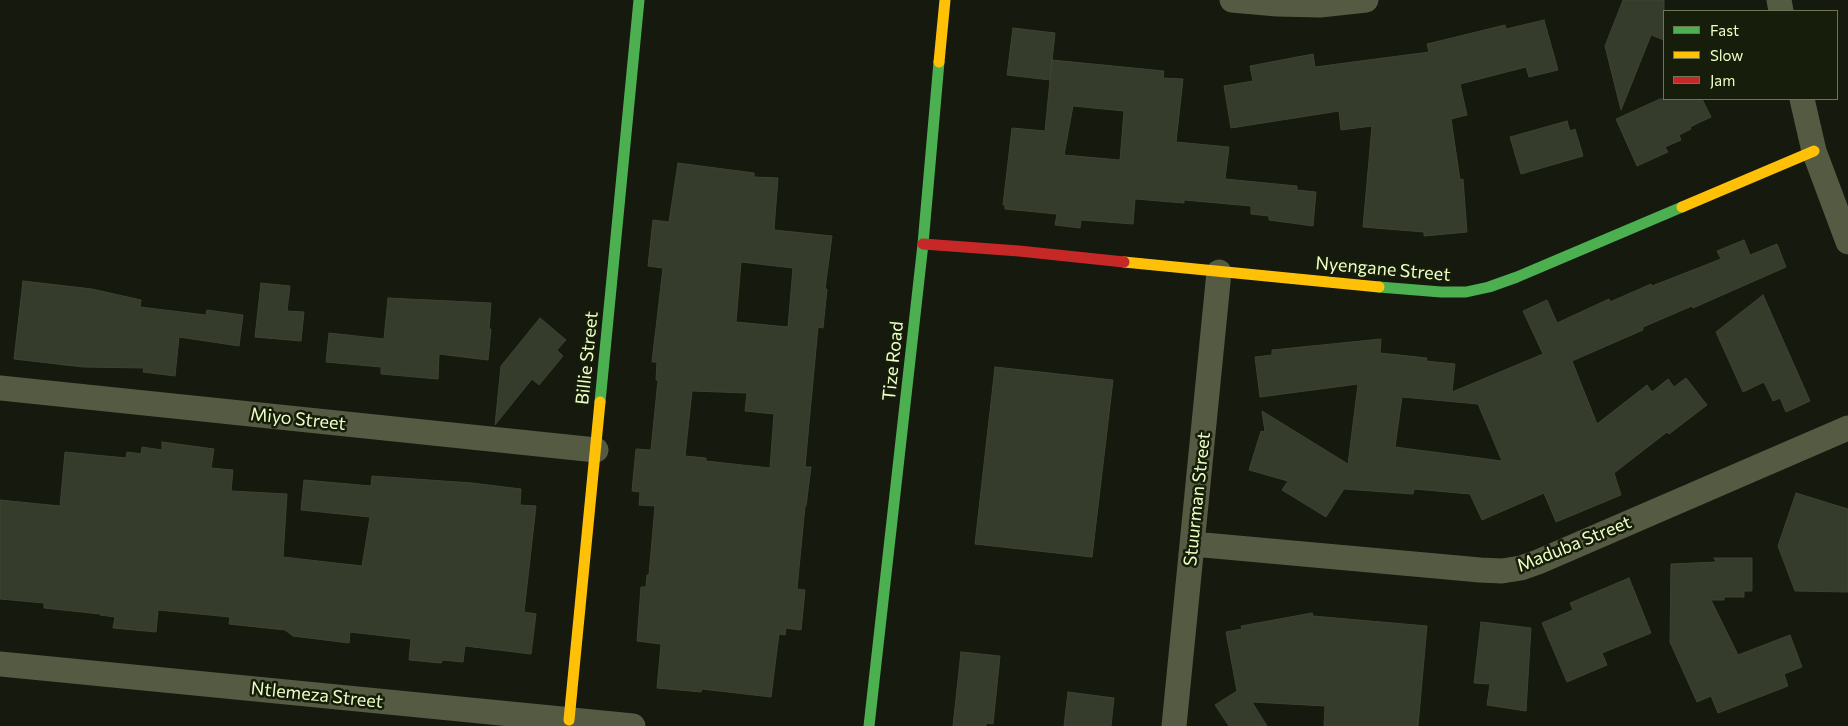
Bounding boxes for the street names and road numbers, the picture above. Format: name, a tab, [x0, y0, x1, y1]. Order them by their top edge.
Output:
street label: Nyengane Street	[1315, 252, 1451, 286]
street label: Billie Street	[571, 310, 603, 406]
street label: Tize Road	[878, 320, 908, 402]
street label: Miyo Street	[249, 403, 347, 435]
street label: Stuurman Street	[1179, 431, 1215, 567]
street label: Maduba Street	[1514, 511, 1634, 577]
street label: Ntlemeza Street	[250, 677, 384, 713]

